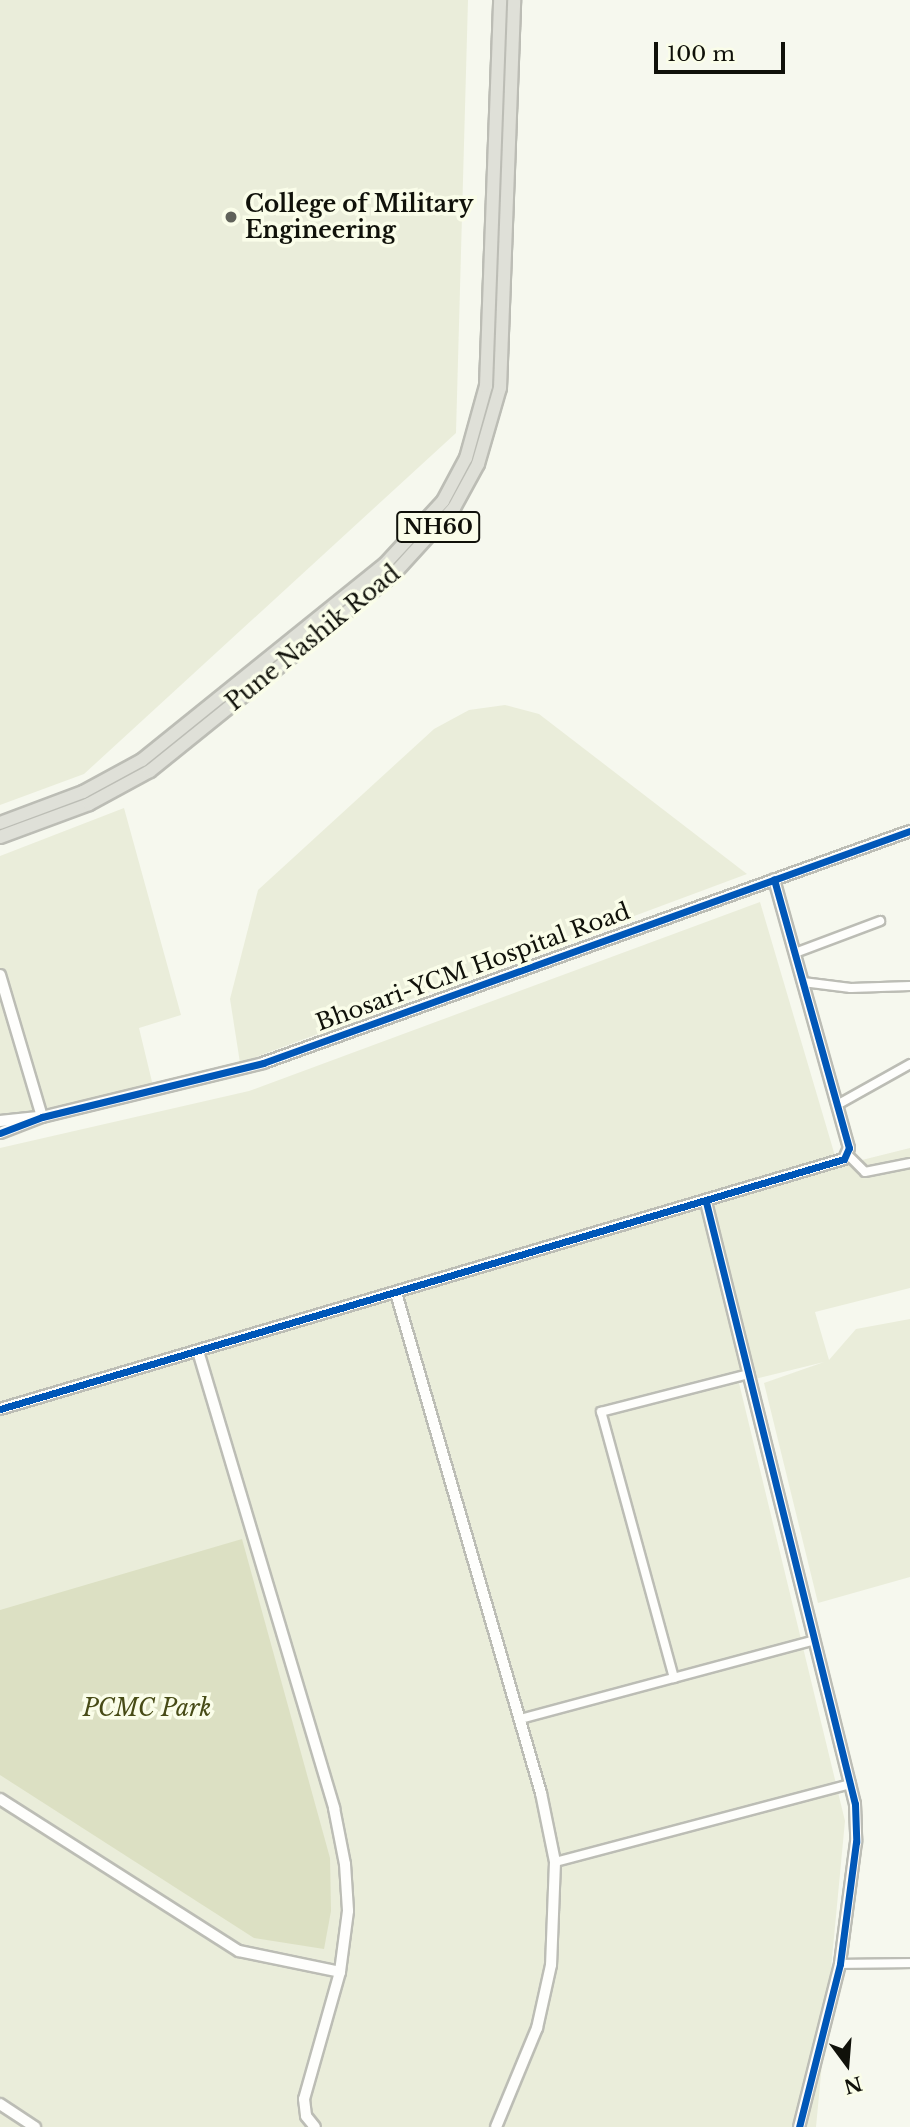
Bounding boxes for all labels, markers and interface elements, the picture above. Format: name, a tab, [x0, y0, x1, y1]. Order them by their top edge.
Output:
scale bar	[658, 28, 789, 72]
text: 100 m	[667, 41, 735, 67]
place label: College of Military Engineering	[245, 190, 473, 244]
marker: College of Military Engineering	[223, 209, 239, 225]
road number: NH60	[396, 510, 480, 544]
street label: Pune Nashik Road	[221, 559, 405, 717]
street label: Bhosari-YCM Hospital Road	[312, 897, 634, 1037]
park label: PCMC Park	[83, 1694, 211, 1722]
north arrow	[812, 2029, 882, 2099]
text: N	[841, 2071, 865, 2098]

